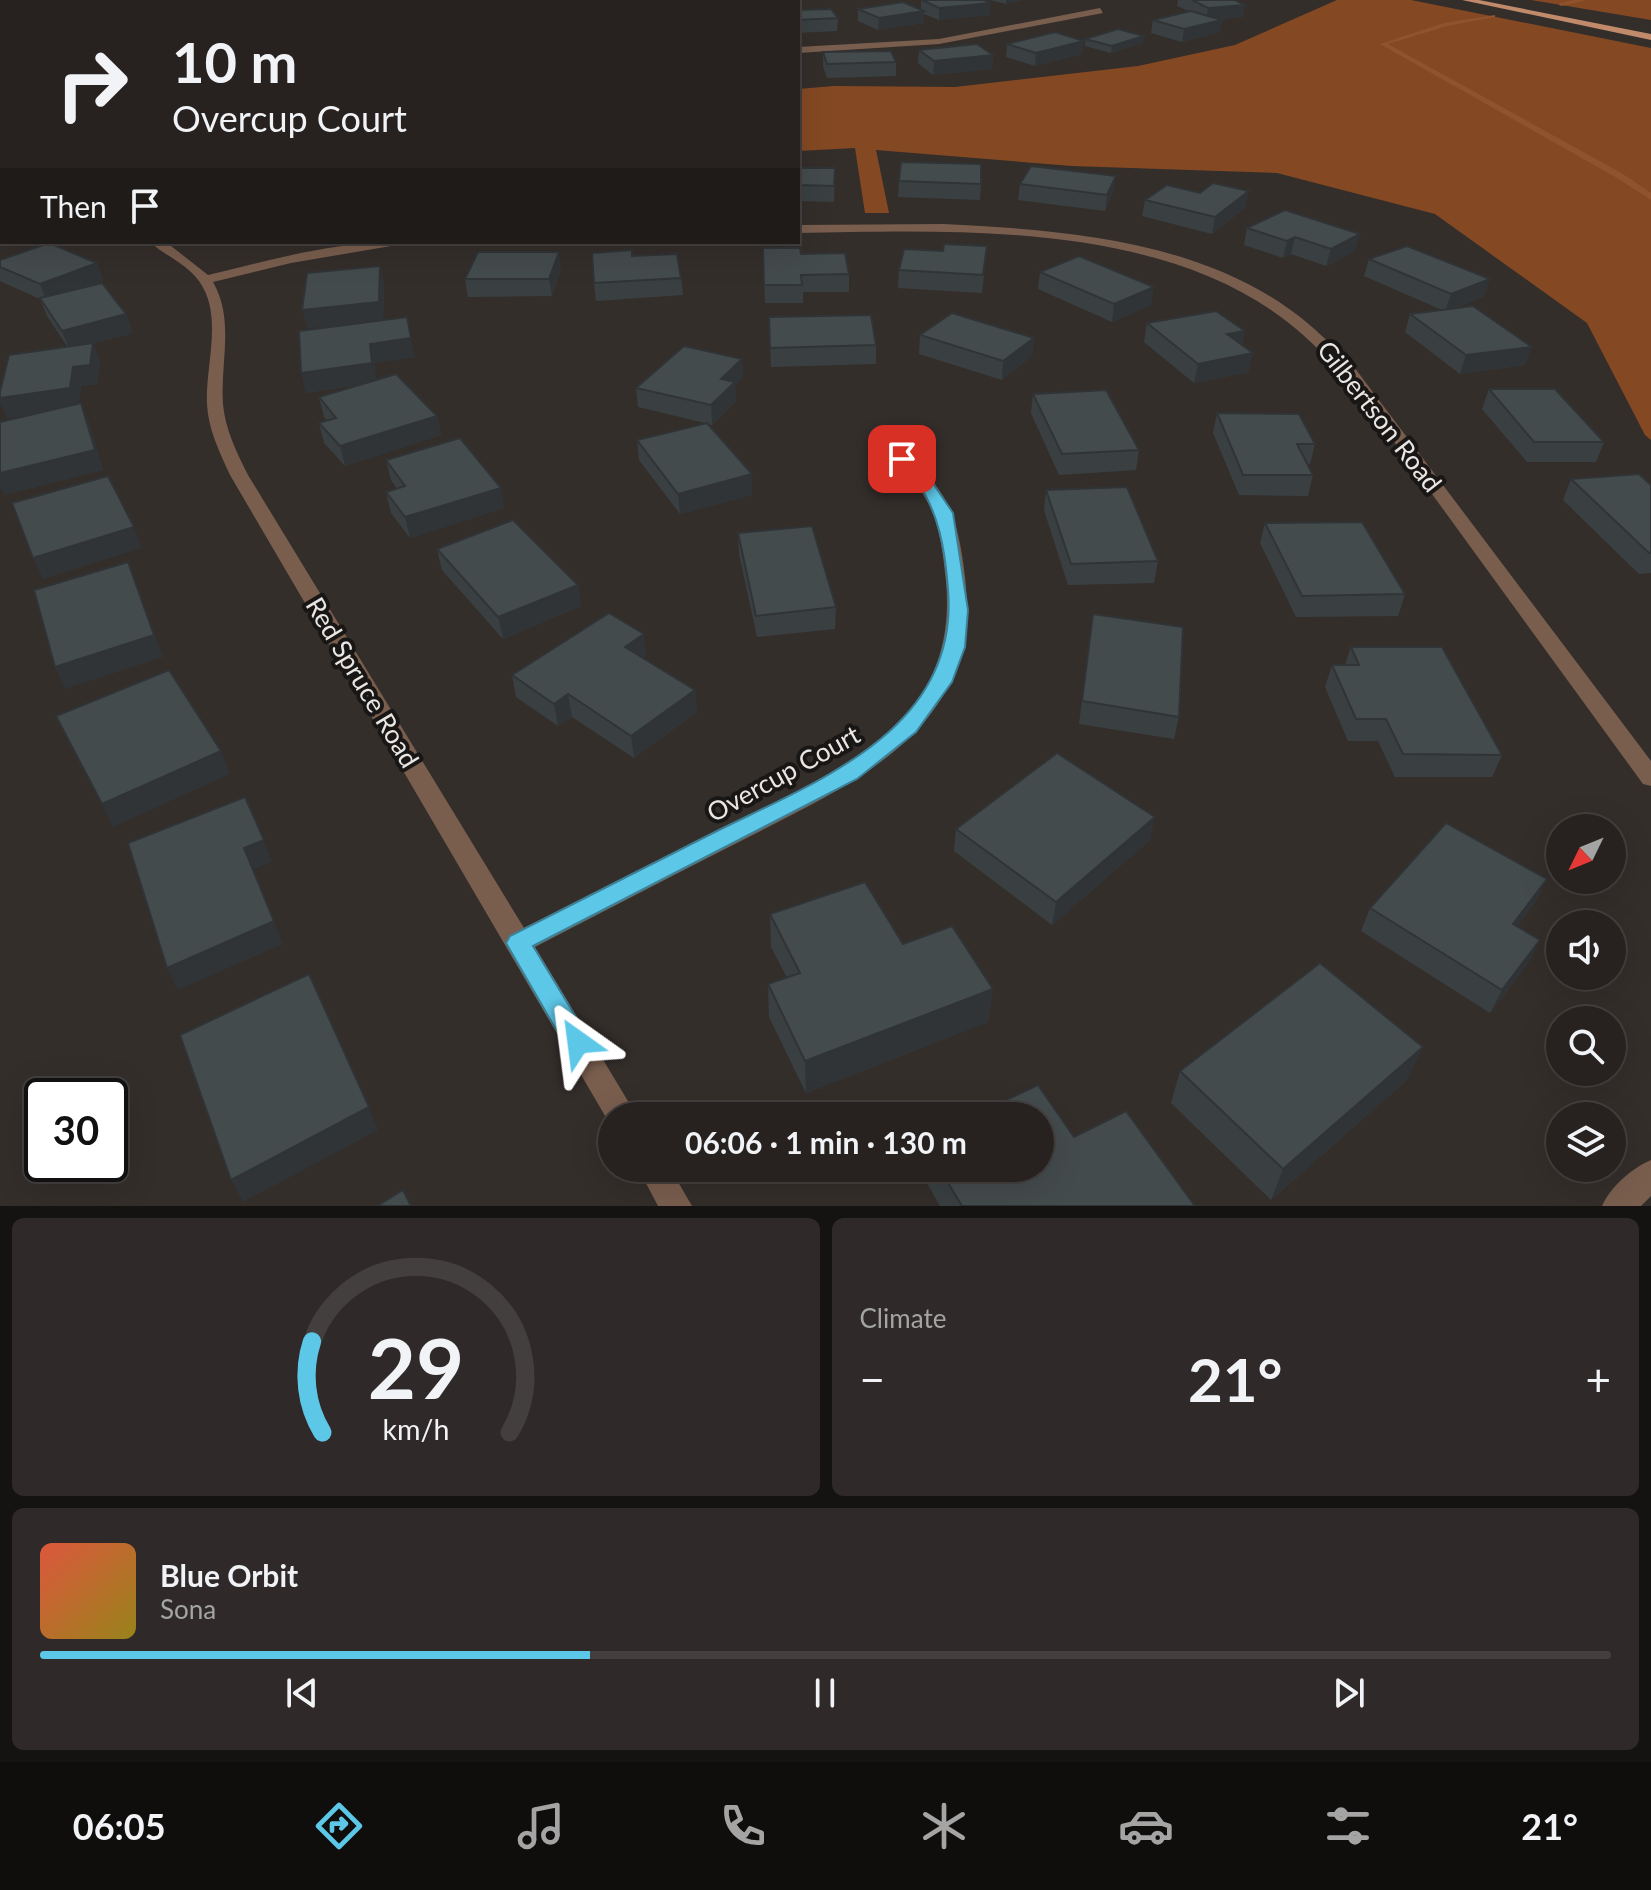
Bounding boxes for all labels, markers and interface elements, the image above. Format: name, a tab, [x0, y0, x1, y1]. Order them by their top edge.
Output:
text: 10 m	[172, 28, 297, 95]
icon: right	[40, 32, 144, 136]
text: Overcup Court	[172, 96, 407, 140]
icon: arrive	[123, 184, 167, 228]
text: Then	[40, 188, 107, 224]
street label: Gilbertson Road	[1311, 334, 1449, 498]
pin	[868, 425, 936, 493]
icon: arrive	[880, 437, 924, 481]
street label: Red Spruce Road	[300, 591, 426, 773]
street label: Overcup Court	[701, 718, 866, 828]
north arrow	[1546, 814, 1626, 894]
map controls	[1546, 814, 1626, 1182]
button: sound	[1546, 910, 1626, 990]
position arrow	[536, 1000, 620, 1084]
button: search	[1546, 1006, 1626, 1086]
speed limit sign: 30	[24, 1078, 128, 1182]
button: layers	[1546, 1102, 1626, 1182]
text: 06:06 · 1 min · 130 m	[685, 1124, 967, 1160]
text: Climate	[860, 1302, 946, 1334]
text: 29	[368, 1317, 464, 1417]
text: 21°	[1188, 1343, 1283, 1415]
text: −	[860, 1353, 885, 1405]
text: +	[1585, 1353, 1611, 1405]
text: km/h	[382, 1412, 449, 1446]
text: Blue Orbit	[160, 1557, 298, 1593]
text: Sona	[160, 1593, 216, 1625]
icon: previous	[280, 1671, 324, 1715]
icon: pause	[803, 1671, 847, 1715]
icon: next	[1327, 1671, 1371, 1715]
icon: directions	[311, 1798, 367, 1854]
icon: music	[513, 1798, 569, 1854]
icon: phone	[715, 1798, 771, 1854]
icon: climate	[916, 1798, 972, 1854]
icon: car	[1118, 1798, 1174, 1854]
icon: filters	[1320, 1798, 1376, 1854]
text: 06:05	[73, 1804, 166, 1848]
text: 21°	[1521, 1804, 1578, 1848]

